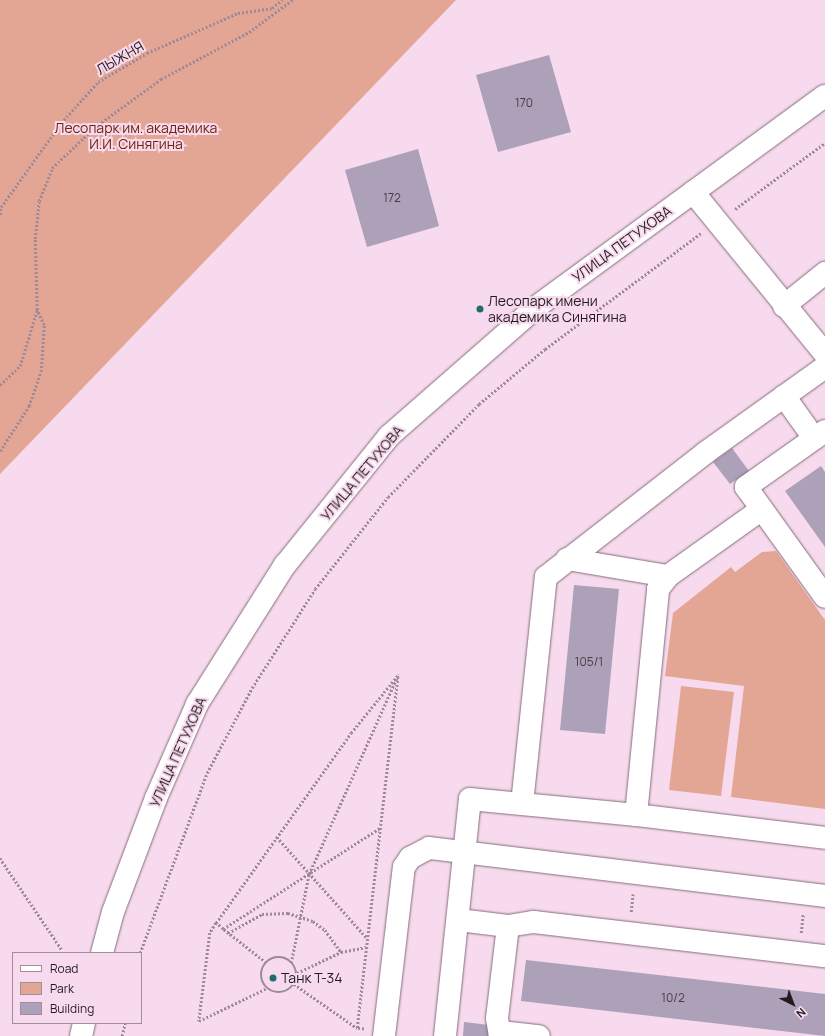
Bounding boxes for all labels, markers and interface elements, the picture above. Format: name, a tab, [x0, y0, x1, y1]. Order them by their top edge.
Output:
street label: ЛЫЖНЯ	[93, 38, 147, 78]
house number: 170	[515, 96, 533, 110]
park label: Лесопарк им. академика И.И. Синягина	[55, 120, 217, 152]
house number: 172	[383, 191, 401, 205]
street label: УЛИЦА ПЕТУХОВА	[569, 202, 675, 286]
place label: Лесопарк имени академика Синягина	[488, 293, 627, 326]
marker: Лесопарк имени академика Синягина	[475, 304, 485, 314]
street label: УЛИЦА ПЕТУХОВА	[317, 422, 407, 524]
house number: 105/1	[575, 655, 603, 669]
street label: УЛИЦА ПЕТУХОВА	[146, 694, 210, 810]
legend	[12, 952, 142, 1024]
text: Road	[50, 960, 78, 977]
place label: Танк Т-34	[281, 970, 342, 986]
marker: Танк Т-34	[268, 973, 278, 983]
text: Park	[50, 980, 74, 997]
north arrow	[773, 984, 813, 1024]
house number: 10/2	[661, 991, 685, 1005]
text: Building	[50, 1000, 94, 1017]
text: N	[793, 1005, 809, 1022]

